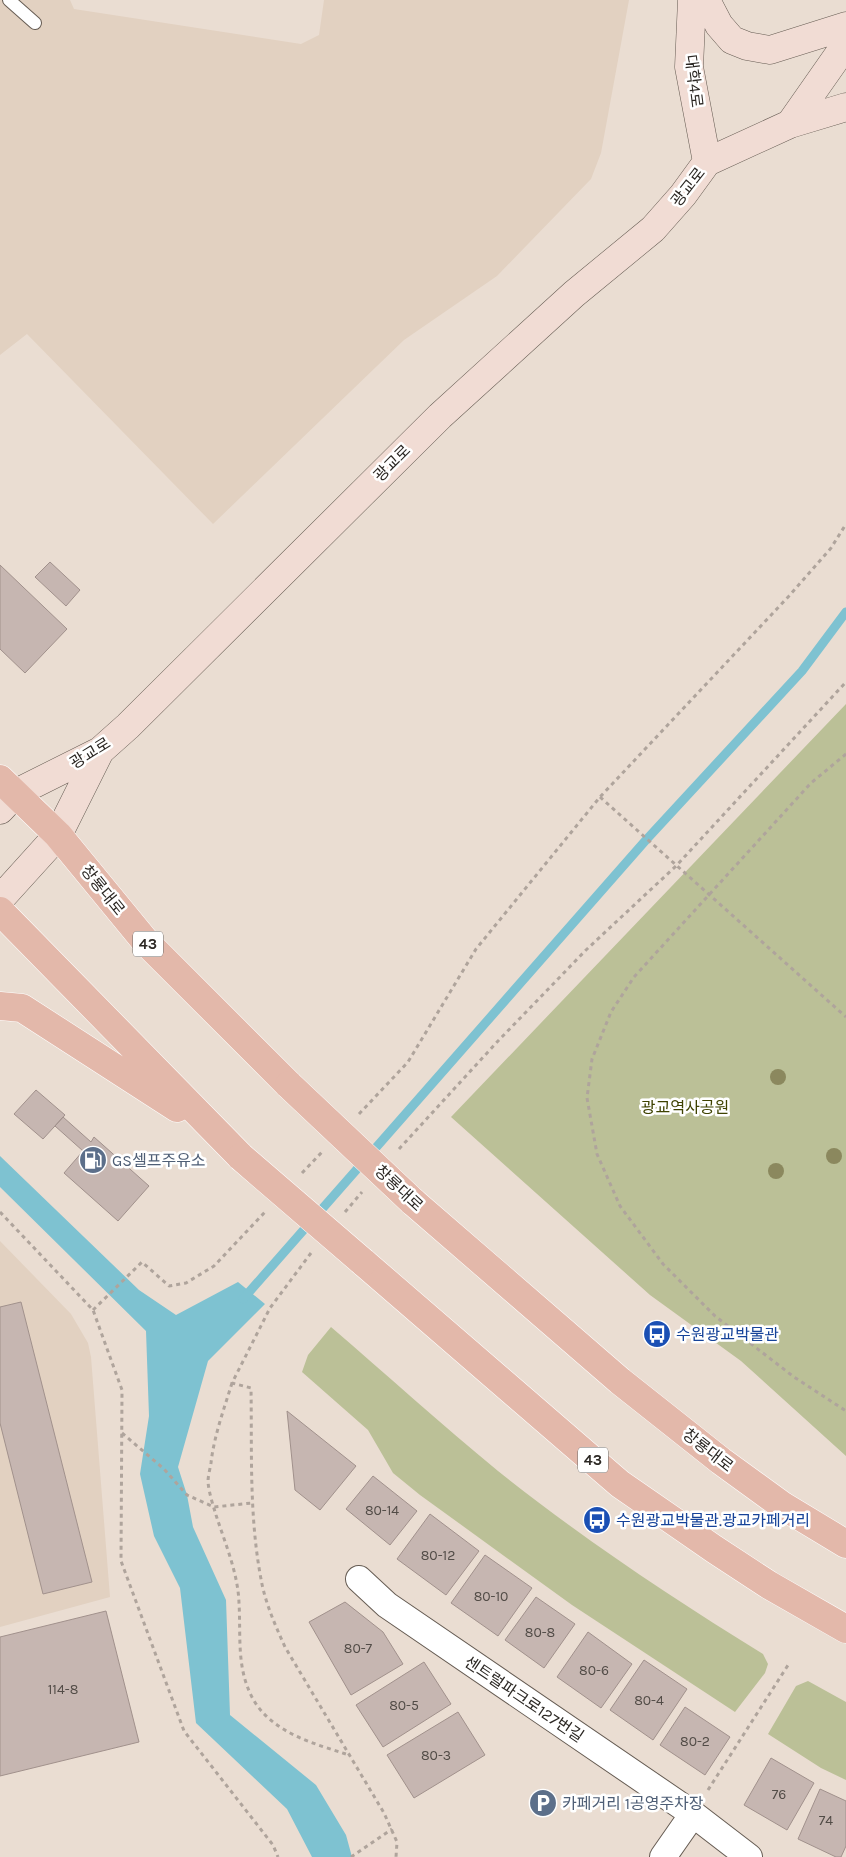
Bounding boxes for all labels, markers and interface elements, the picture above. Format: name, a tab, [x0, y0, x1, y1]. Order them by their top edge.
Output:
street label: 대학4로	[681, 53, 707, 109]
street label: 광교로	[667, 164, 709, 210]
street label: 광교로	[370, 440, 415, 485]
street label: 광교로	[66, 733, 114, 773]
street label: 창룡대로	[77, 861, 129, 919]
road number: 43	[133, 932, 163, 956]
park label: 광교역사공원	[641, 1098, 729, 1117]
fuel station icon: GS셀프주유소	[78, 1145, 108, 1175]
place label: GS셀프주유소	[112, 1151, 206, 1170]
street label: 창룡대로	[371, 1161, 427, 1215]
bus stop icon: 수원광교박물관	[642, 1319, 672, 1349]
place label: 수원광교박물관	[676, 1325, 779, 1344]
street label: 창룡대로	[679, 1424, 737, 1476]
road number: 43	[578, 1448, 608, 1472]
house number: 80-14	[365, 1502, 399, 1519]
bus stop icon: 수원광교박물관.광교카페거리	[582, 1505, 612, 1535]
place label: 수원광교박물관.광교카페거리	[616, 1511, 810, 1530]
house number: 80-12	[421, 1547, 455, 1564]
house number: 80-10	[474, 1588, 508, 1605]
house number: 80-8	[525, 1624, 555, 1641]
house number: 80-7	[344, 1640, 373, 1657]
street label: 센트럴파크로127번길	[461, 1652, 587, 1746]
house number: 80-6	[579, 1662, 609, 1679]
house number: 114-8	[48, 1681, 78, 1698]
house number: 80-4	[634, 1692, 664, 1709]
house number: 80-5	[389, 1697, 419, 1714]
house number: 80-2	[680, 1733, 710, 1750]
house number: 80-3	[421, 1747, 451, 1764]
house number: 76	[772, 1786, 786, 1803]
parking icon: 카페거리 1공영주차장	[528, 1788, 558, 1818]
place label: 카페거리 1공영주차장	[562, 1794, 704, 1813]
house number: 74	[819, 1812, 833, 1829]

